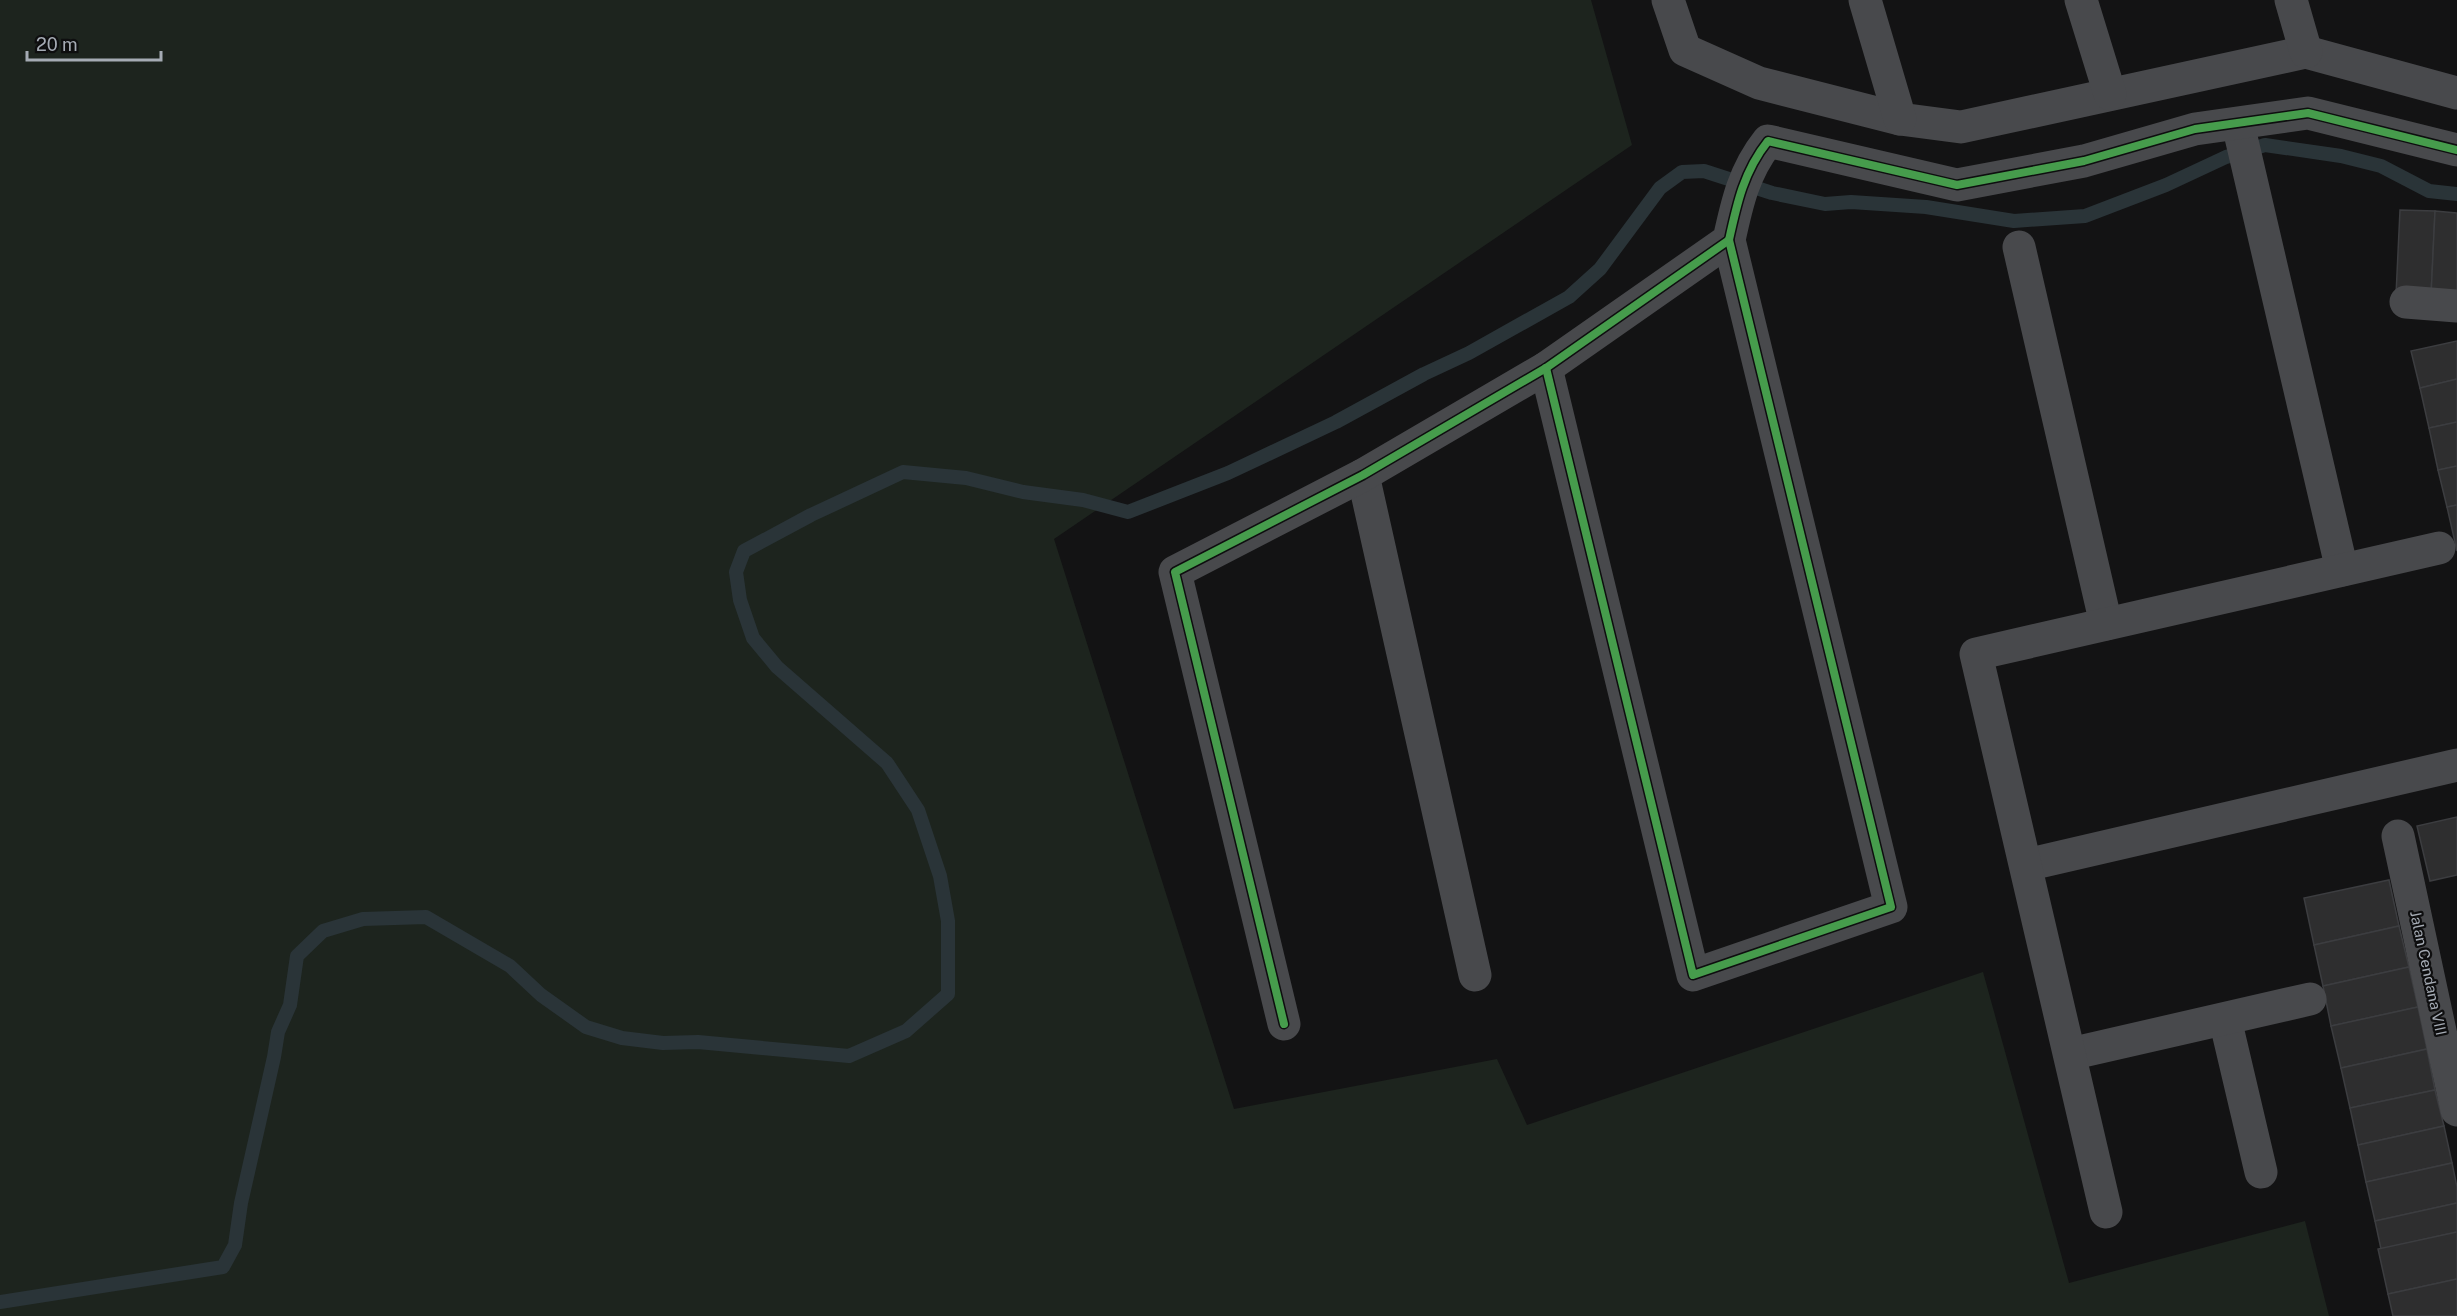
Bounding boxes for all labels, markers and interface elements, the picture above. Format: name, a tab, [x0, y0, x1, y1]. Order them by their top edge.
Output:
scale bar	[27, 24, 160, 62]
text: 20 m	[36, 34, 78, 55]
street label: Jalan Cendana VIII	[2407, 909, 2450, 1037]

